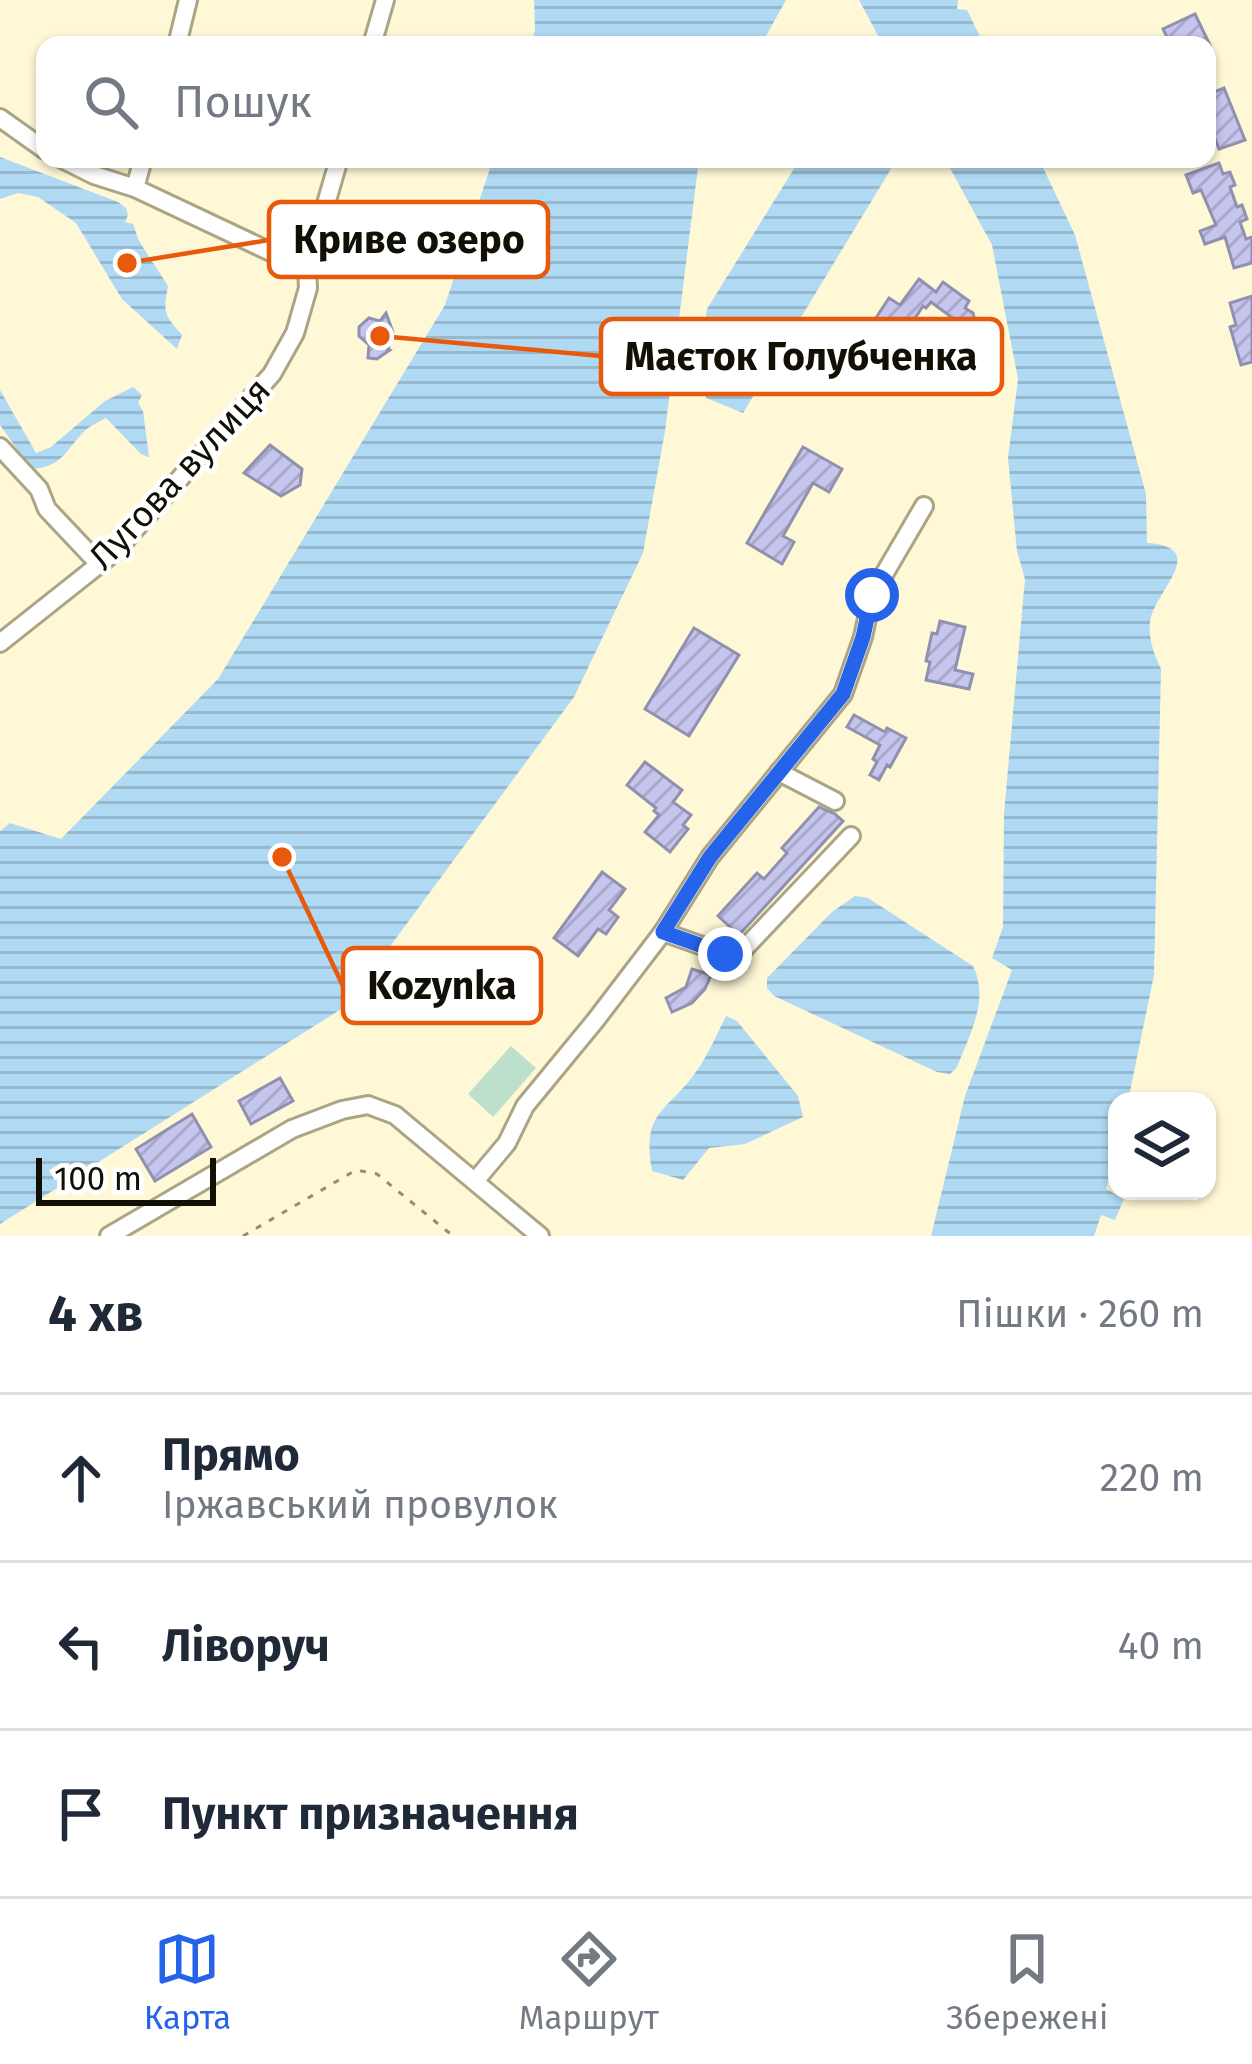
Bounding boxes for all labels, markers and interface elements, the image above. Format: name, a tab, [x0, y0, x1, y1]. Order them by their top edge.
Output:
search box	[36, 36, 1216, 168]
icon: search	[78, 69, 144, 135]
text: Пошук	[174, 75, 312, 129]
callout: Криве озеро	[269, 202, 548, 277]
text: Криве озеро	[293, 217, 525, 263]
callout: Маєток Голубченка	[601, 319, 1002, 394]
text: Маєток Голубченка	[625, 334, 978, 380]
street label: Лугова вулиця	[80, 369, 280, 579]
route start	[845, 568, 899, 622]
route end	[698, 927, 752, 981]
callout: Kozynka	[343, 948, 541, 1023]
text: Kozynka	[367, 963, 517, 1009]
map controls	[1108, 1092, 1216, 1200]
button: layers	[1108, 1092, 1216, 1200]
scale bar	[36, 1152, 216, 1205]
text: 100 m	[54, 1159, 142, 1199]
text: 4 хв	[48, 1283, 143, 1345]
text: Пішки · 260 m	[956, 1291, 1204, 1337]
text: Прямо	[162, 1428, 300, 1482]
icon: ahead	[48, 1445, 114, 1511]
text: 220 m	[1100, 1455, 1204, 1501]
text: Іржавський провулок	[162, 1482, 558, 1528]
icon: left	[48, 1613, 114, 1679]
text: Ліворуч	[162, 1619, 330, 1673]
text: 40 m	[1118, 1623, 1204, 1669]
icon: arrive	[48, 1781, 114, 1847]
text: Пункт призначення	[162, 1787, 579, 1841]
tab: Карта	[144, 1926, 231, 2038]
tab: Маршрут	[519, 1926, 659, 2038]
tab: Збережені	[946, 1926, 1108, 2038]

